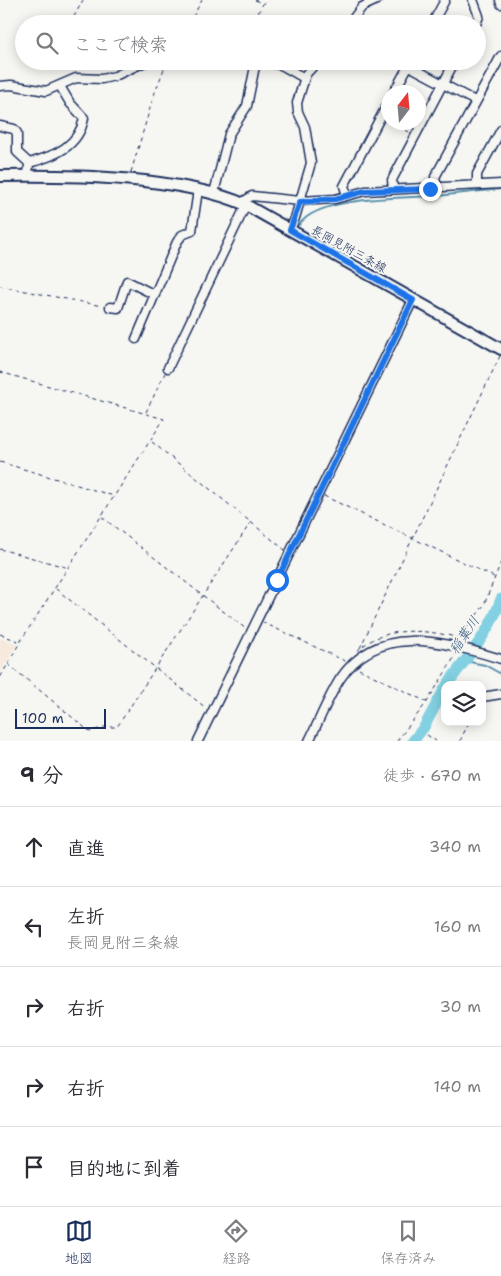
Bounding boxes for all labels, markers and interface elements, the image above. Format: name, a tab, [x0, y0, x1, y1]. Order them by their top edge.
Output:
search box	[15, 15, 486, 70]
icon: search	[33, 29, 61, 57]
text: ここで検索	[73, 32, 168, 57]
north arrow	[381, 85, 426, 130]
route end	[419, 178, 442, 201]
street label: 長岡見附三条線	[308, 222, 390, 276]
route start	[266, 569, 289, 592]
water label: 稲葉川	[445, 613, 483, 657]
map controls	[441, 681, 486, 726]
button: layers	[441, 681, 486, 726]
scale bar	[15, 706, 106, 729]
text: 100 m	[22, 709, 64, 727]
text: 9 分	[20, 761, 63, 789]
text: 徒歩 · 670 m	[383, 765, 481, 786]
icon: ahead	[20, 833, 48, 861]
text: 直進	[67, 836, 105, 861]
text: 340 m	[429, 836, 481, 857]
text: 左折	[67, 904, 105, 929]
icon: left	[20, 913, 48, 941]
text: 160 m	[434, 916, 481, 937]
text: 長岡見附三条線	[67, 932, 179, 953]
icon: right	[20, 993, 48, 1021]
text: 右折	[67, 996, 105, 1021]
text: 30 m	[440, 996, 481, 1017]
icon: right	[20, 1073, 48, 1101]
text: 右折	[67, 1076, 105, 1101]
text: 140 m	[434, 1076, 481, 1097]
icon: arrive	[20, 1153, 48, 1181]
text: 目的地に到着	[67, 1156, 181, 1181]
tab: 地図	[65, 1217, 93, 1267]
tab: 経路	[222, 1217, 250, 1267]
tab: 保存済み	[380, 1217, 436, 1267]

